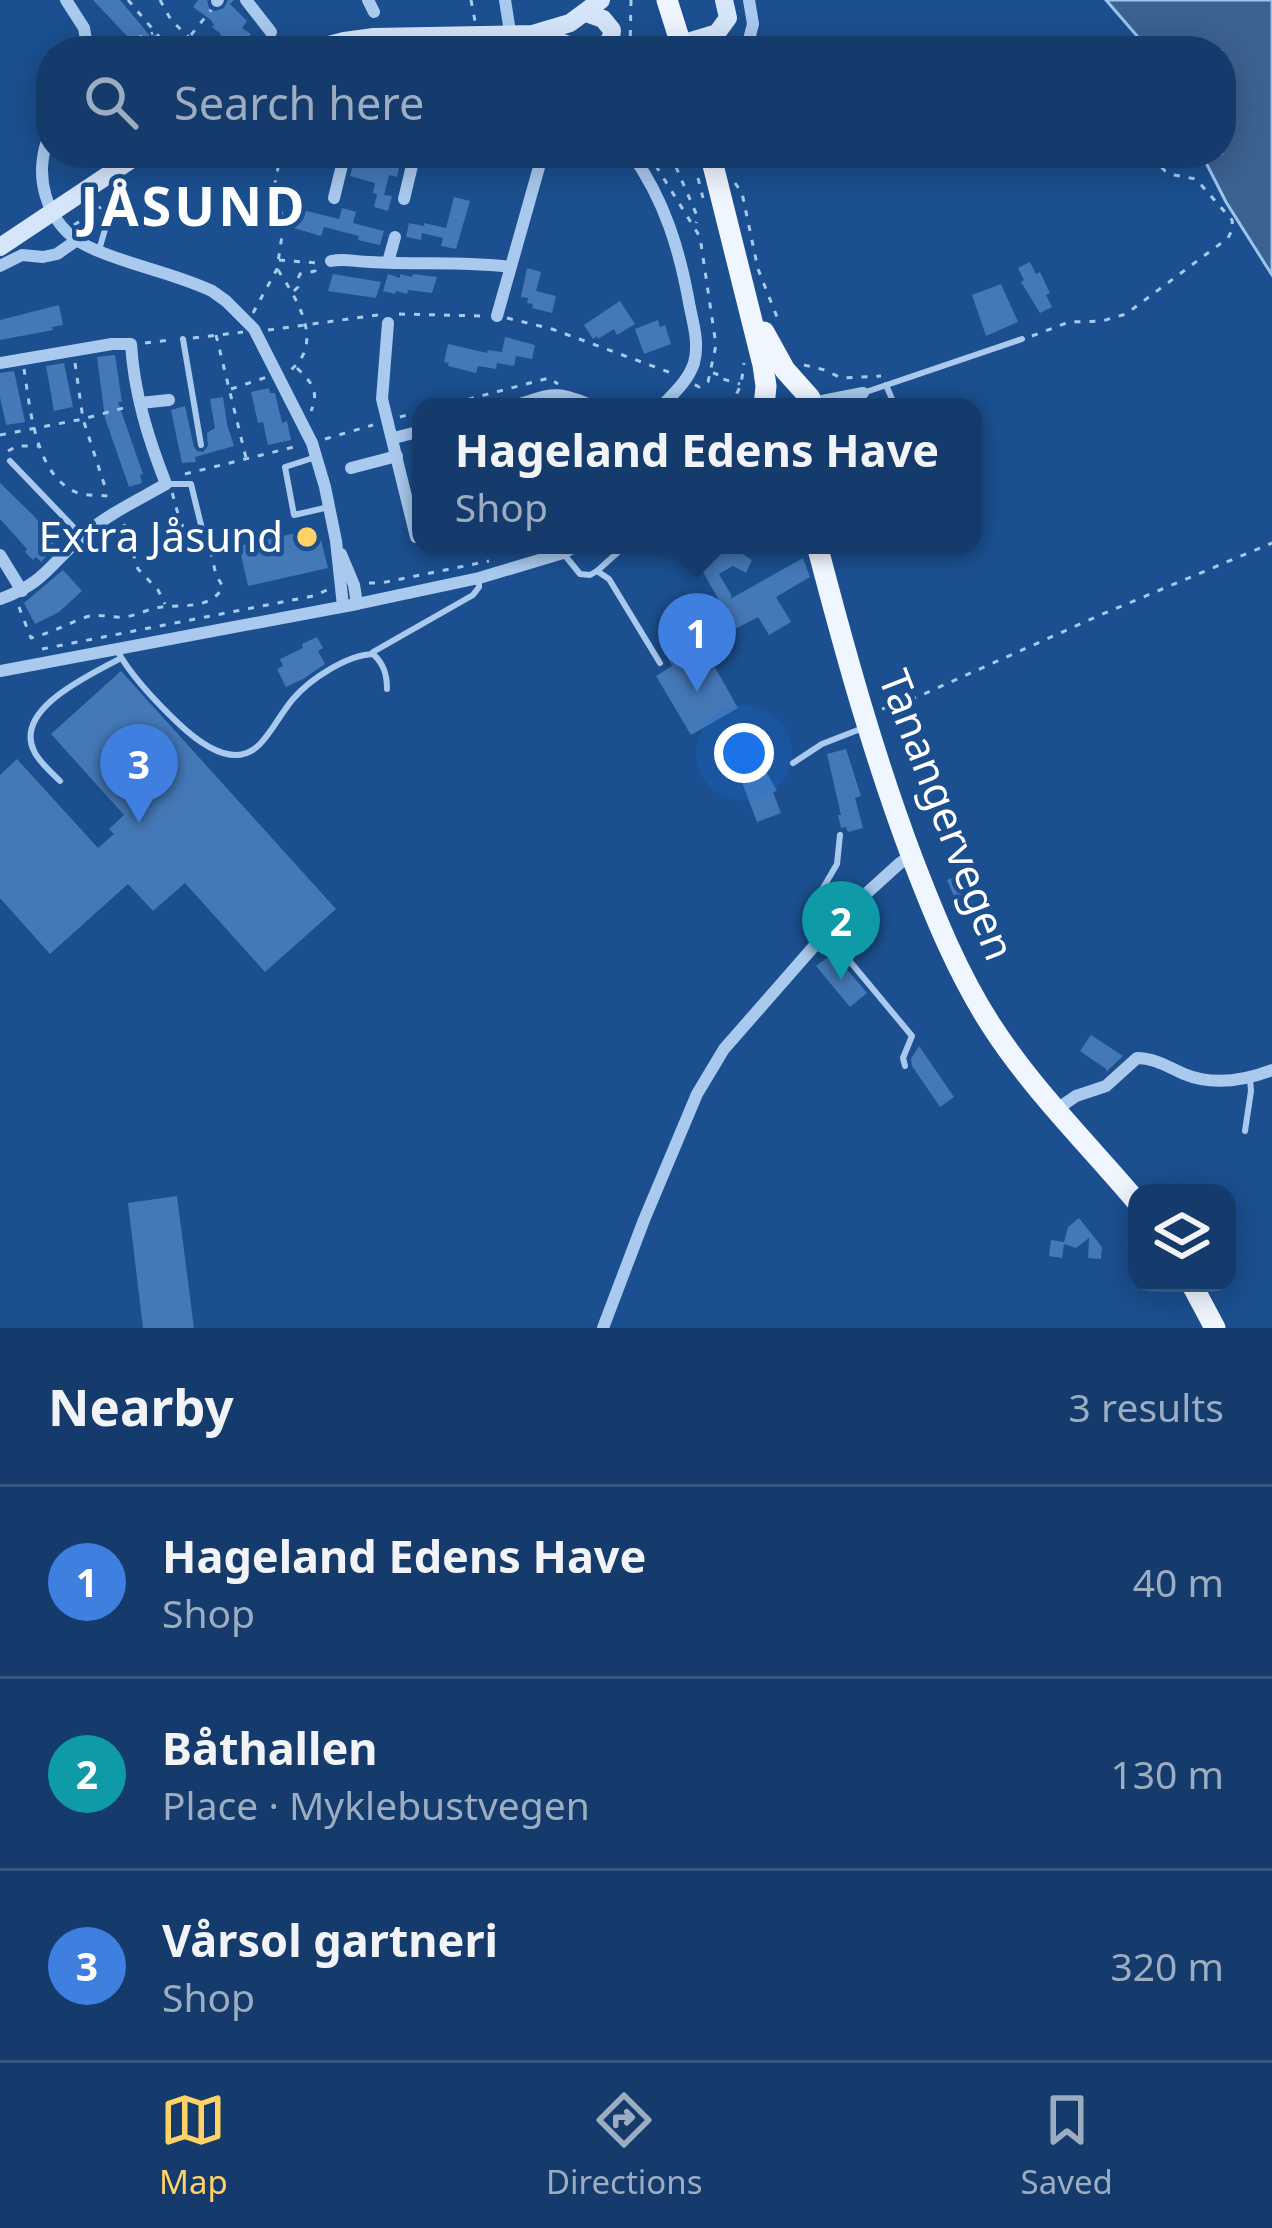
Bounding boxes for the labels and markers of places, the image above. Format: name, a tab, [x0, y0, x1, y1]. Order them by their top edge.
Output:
place label: Extra Jåsund	[38, 507, 283, 564]
marker: Extra Jåsund	[294, 524, 320, 550]
pin: 1	[658, 593, 736, 692]
pin: 3	[100, 724, 178, 823]
pin: 2	[802, 881, 880, 980]

